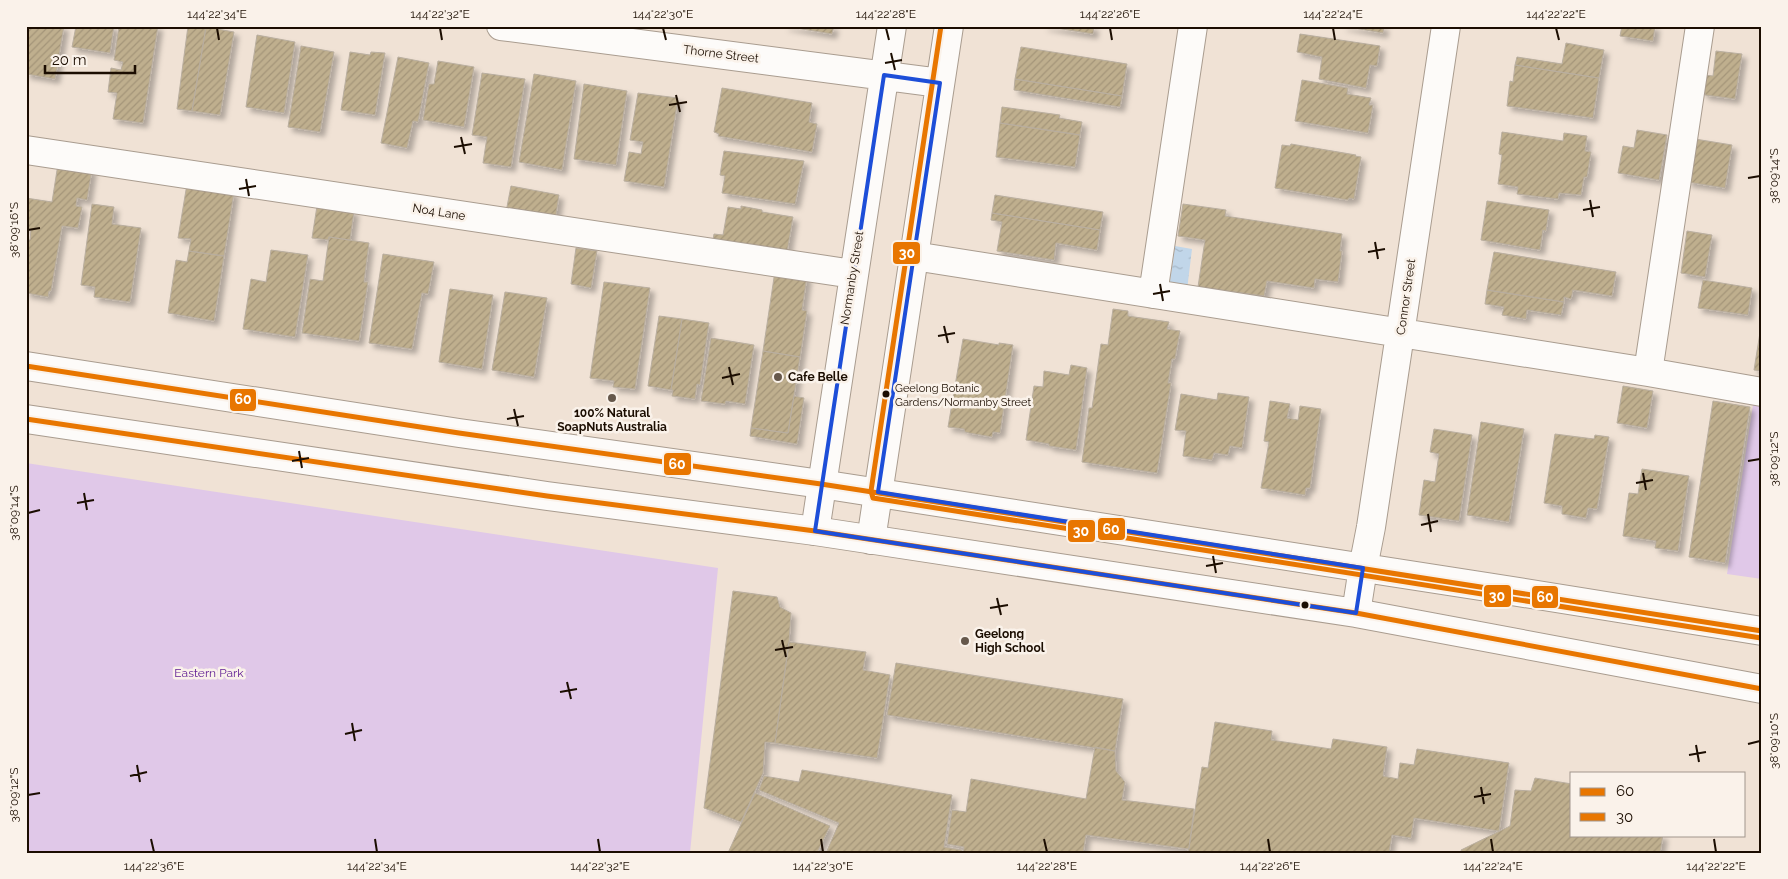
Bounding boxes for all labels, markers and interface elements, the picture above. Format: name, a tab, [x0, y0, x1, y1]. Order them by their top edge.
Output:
text: 144°22'34"E	[187, 7, 247, 21]
text: 144°22'32"E	[410, 7, 470, 21]
text: 144°22'30"E	[633, 7, 693, 21]
text: 144°22'28"E	[856, 7, 916, 21]
text: 144°22'26"E	[1080, 7, 1140, 21]
text: 144°22'24"E	[1303, 7, 1363, 21]
text: 144°22'22"E	[1526, 7, 1586, 21]
scale bar	[45, 42, 135, 74]
street label: Thorne Street	[682, 42, 760, 66]
text: 20 m	[52, 51, 87, 69]
text: 38°09'14"S	[1767, 148, 1781, 204]
street label: No4 Lane	[411, 201, 467, 223]
text: 38°09'16"S	[7, 202, 21, 258]
street label: Normanby Street	[838, 230, 866, 326]
line badge: 30	[892, 241, 921, 265]
text: 30	[899, 245, 915, 261]
street label: Connor Street	[1394, 258, 1418, 336]
place label: Cafe Belle	[788, 370, 848, 384]
marker: Cafe Belle	[772, 371, 784, 383]
place label: Geelong Botanic Gardens/Normanby Street	[895, 382, 1031, 409]
line badge: 60	[229, 388, 257, 412]
marker: Geelong Botanic Gardens/Normanby Street	[881, 389, 891, 399]
text: 60	[234, 391, 252, 407]
marker: 100% Natural SoapNuts Australia	[606, 392, 618, 404]
place label: 100% Natural SoapNuts Australia	[557, 406, 667, 434]
text: 38°09'12"S	[1767, 431, 1781, 487]
line badge: 60	[663, 452, 692, 476]
text: 60	[668, 456, 686, 472]
text: 38°09'14"S	[7, 485, 21, 541]
line badge: 60	[1097, 517, 1126, 541]
line badge: 30	[1067, 519, 1096, 543]
text: 60	[1102, 521, 1120, 537]
text: 30	[1073, 523, 1089, 539]
line badge: 30	[1483, 584, 1512, 608]
line badge: 60	[1531, 585, 1559, 609]
text: 30	[1489, 588, 1505, 604]
text: 60	[1536, 589, 1554, 605]
unlabelled marker	[1300, 600, 1310, 610]
place label: Geelong High School	[975, 627, 1045, 655]
marker: Geelong High School	[959, 635, 971, 647]
park label: Eastern Park	[174, 666, 244, 680]
text: 38°09'10"S	[1767, 713, 1781, 769]
text: 38°09'12"S	[7, 767, 21, 823]
legend	[1570, 772, 1746, 836]
text: 60	[1616, 782, 1634, 800]
text: 30	[1616, 808, 1633, 826]
text: 144°22'36"E	[124, 859, 184, 873]
text: 144°22'34"E	[347, 859, 407, 873]
text: 144°22'32"E	[570, 859, 630, 873]
text: 144°22'30"E	[793, 859, 853, 873]
text: 144°22'28"E	[1017, 859, 1077, 873]
text: 144°22'26"E	[1240, 859, 1300, 873]
text: 144°22'24"E	[1463, 859, 1523, 873]
text: 144°22'22"E	[1686, 859, 1746, 873]

